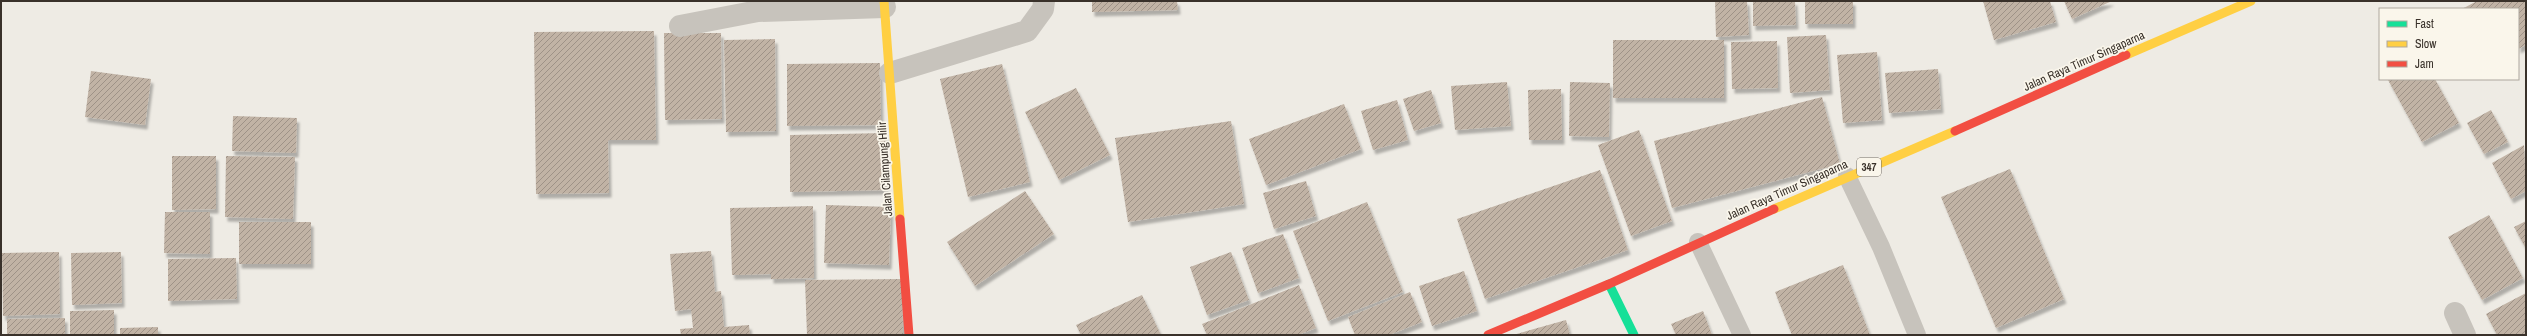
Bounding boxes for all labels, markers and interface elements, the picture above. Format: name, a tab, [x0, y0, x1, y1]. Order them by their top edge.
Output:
legend	[2379, 8, 2519, 80]
text: Fast	[2415, 16, 2434, 32]
street label: Jalan Raya Timur Singaparna	[2021, 27, 2148, 95]
text: Slow	[2415, 36, 2437, 52]
text: Jam	[2415, 56, 2434, 72]
street label: Jalan Cilampung Hilir	[874, 121, 896, 217]
street label: Jalan Raya Timur Singaparna	[1724, 156, 1851, 224]
road number: 347	[1857, 158, 1881, 176]

